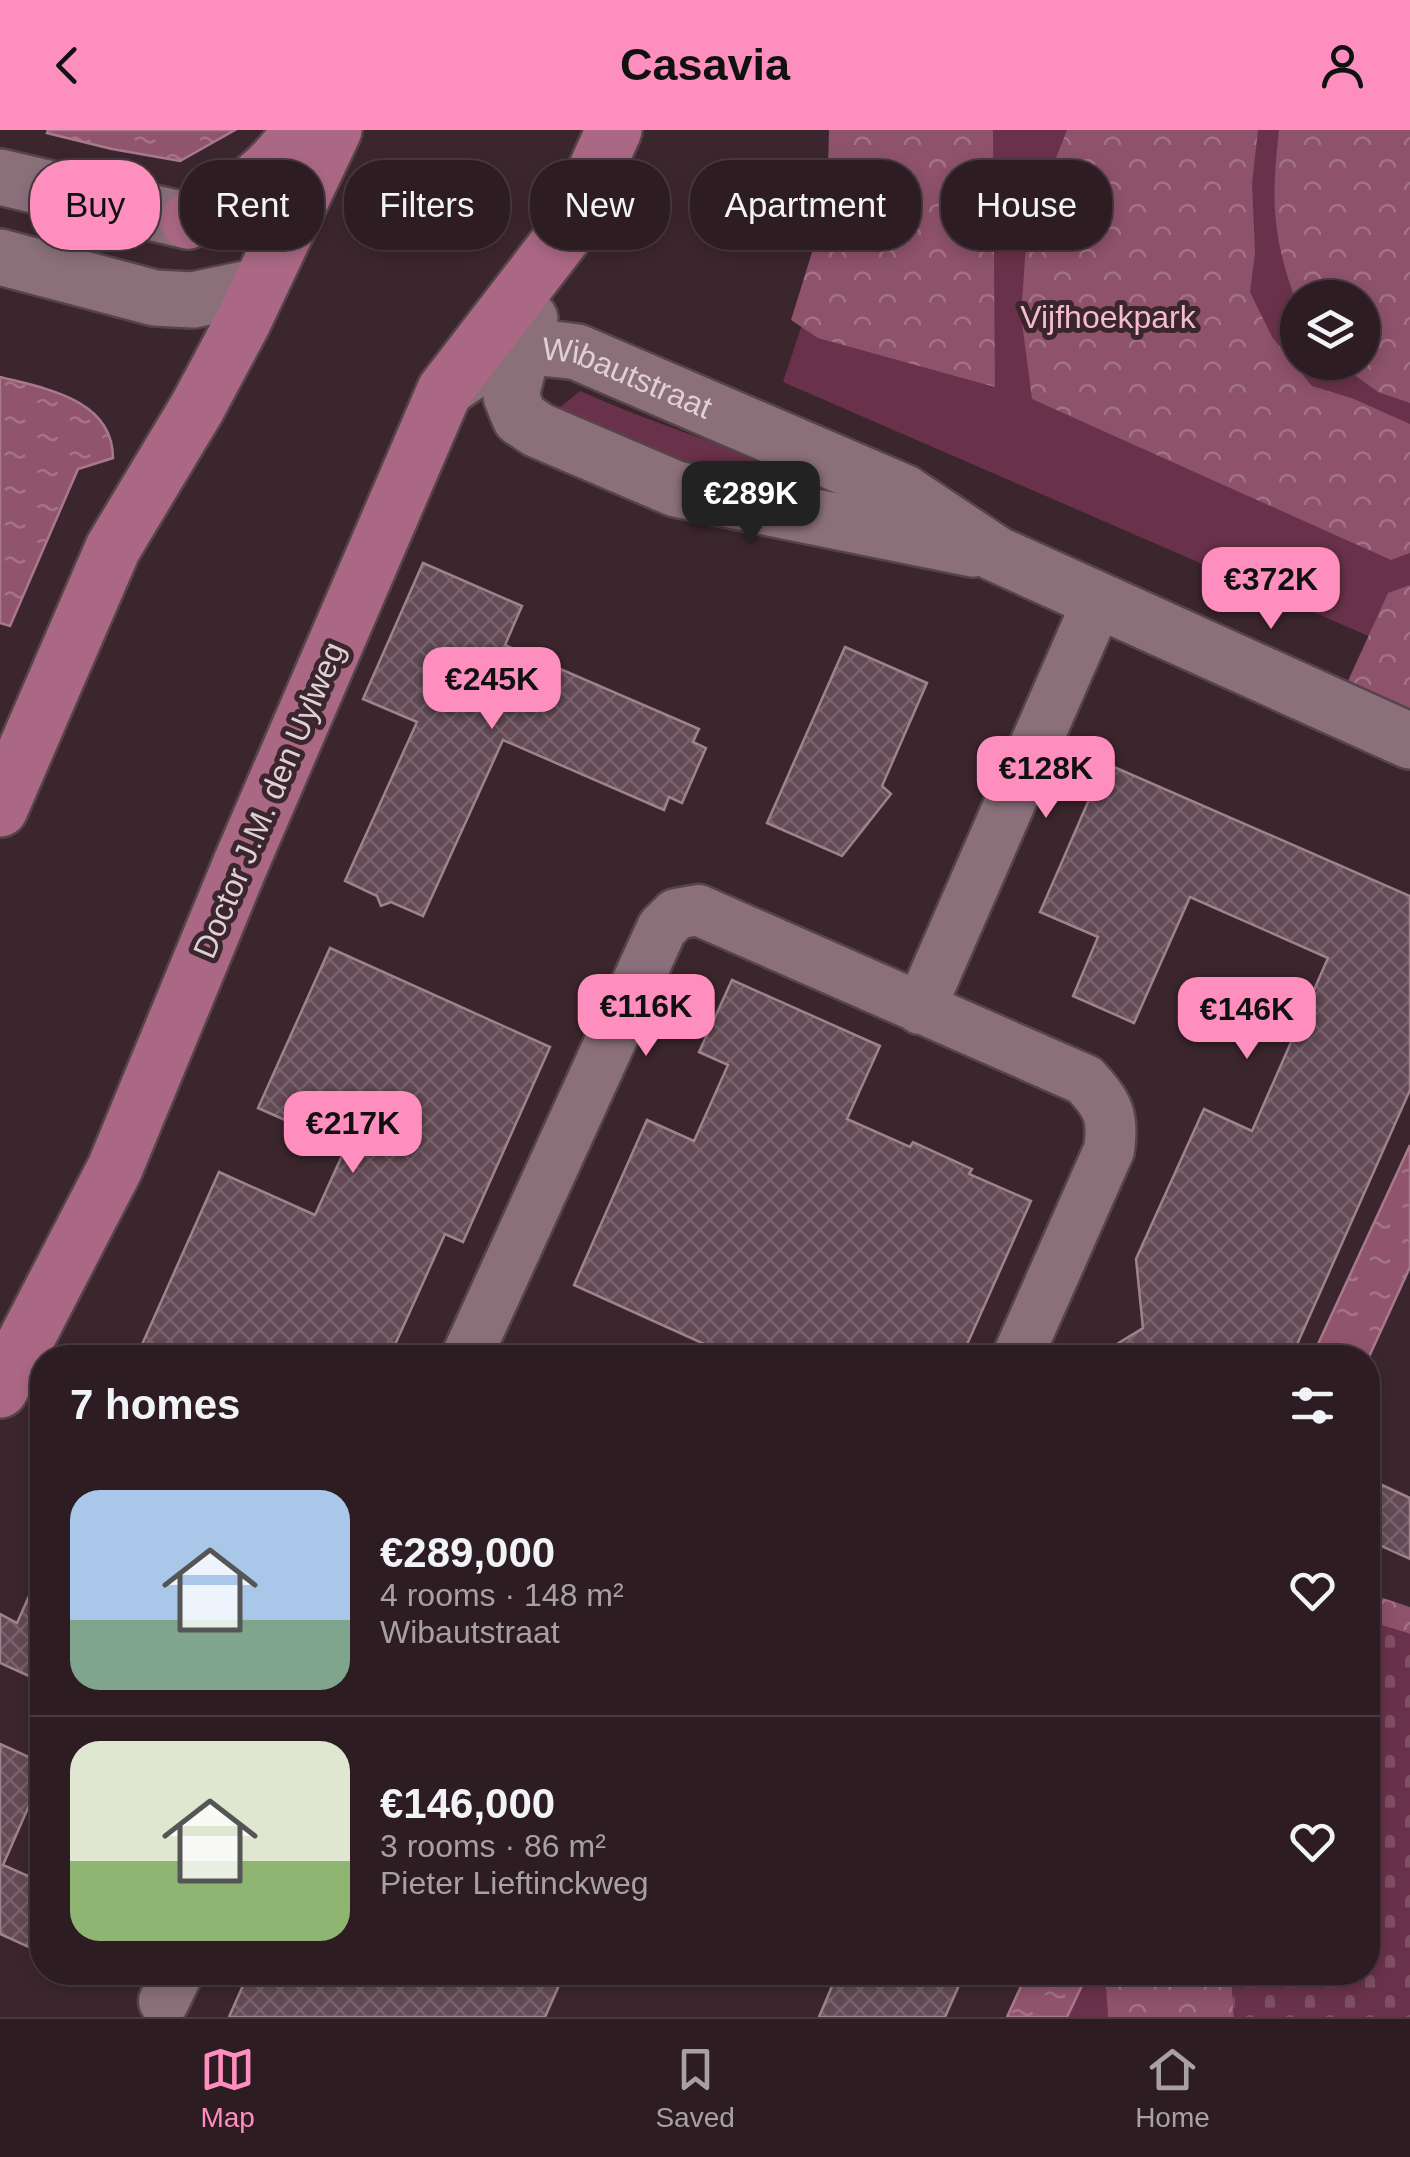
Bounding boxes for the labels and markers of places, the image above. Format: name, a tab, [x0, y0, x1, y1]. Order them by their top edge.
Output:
pin: €289K	[681, 461, 821, 546]
pin: €372K	[1201, 547, 1341, 632]
pin: €245K	[422, 647, 562, 732]
pin: €128K	[976, 736, 1116, 821]
pin: €116K	[576, 974, 716, 1059]
pin: €146K	[1177, 977, 1317, 1062]
pin: €217K	[283, 1091, 423, 1176]

